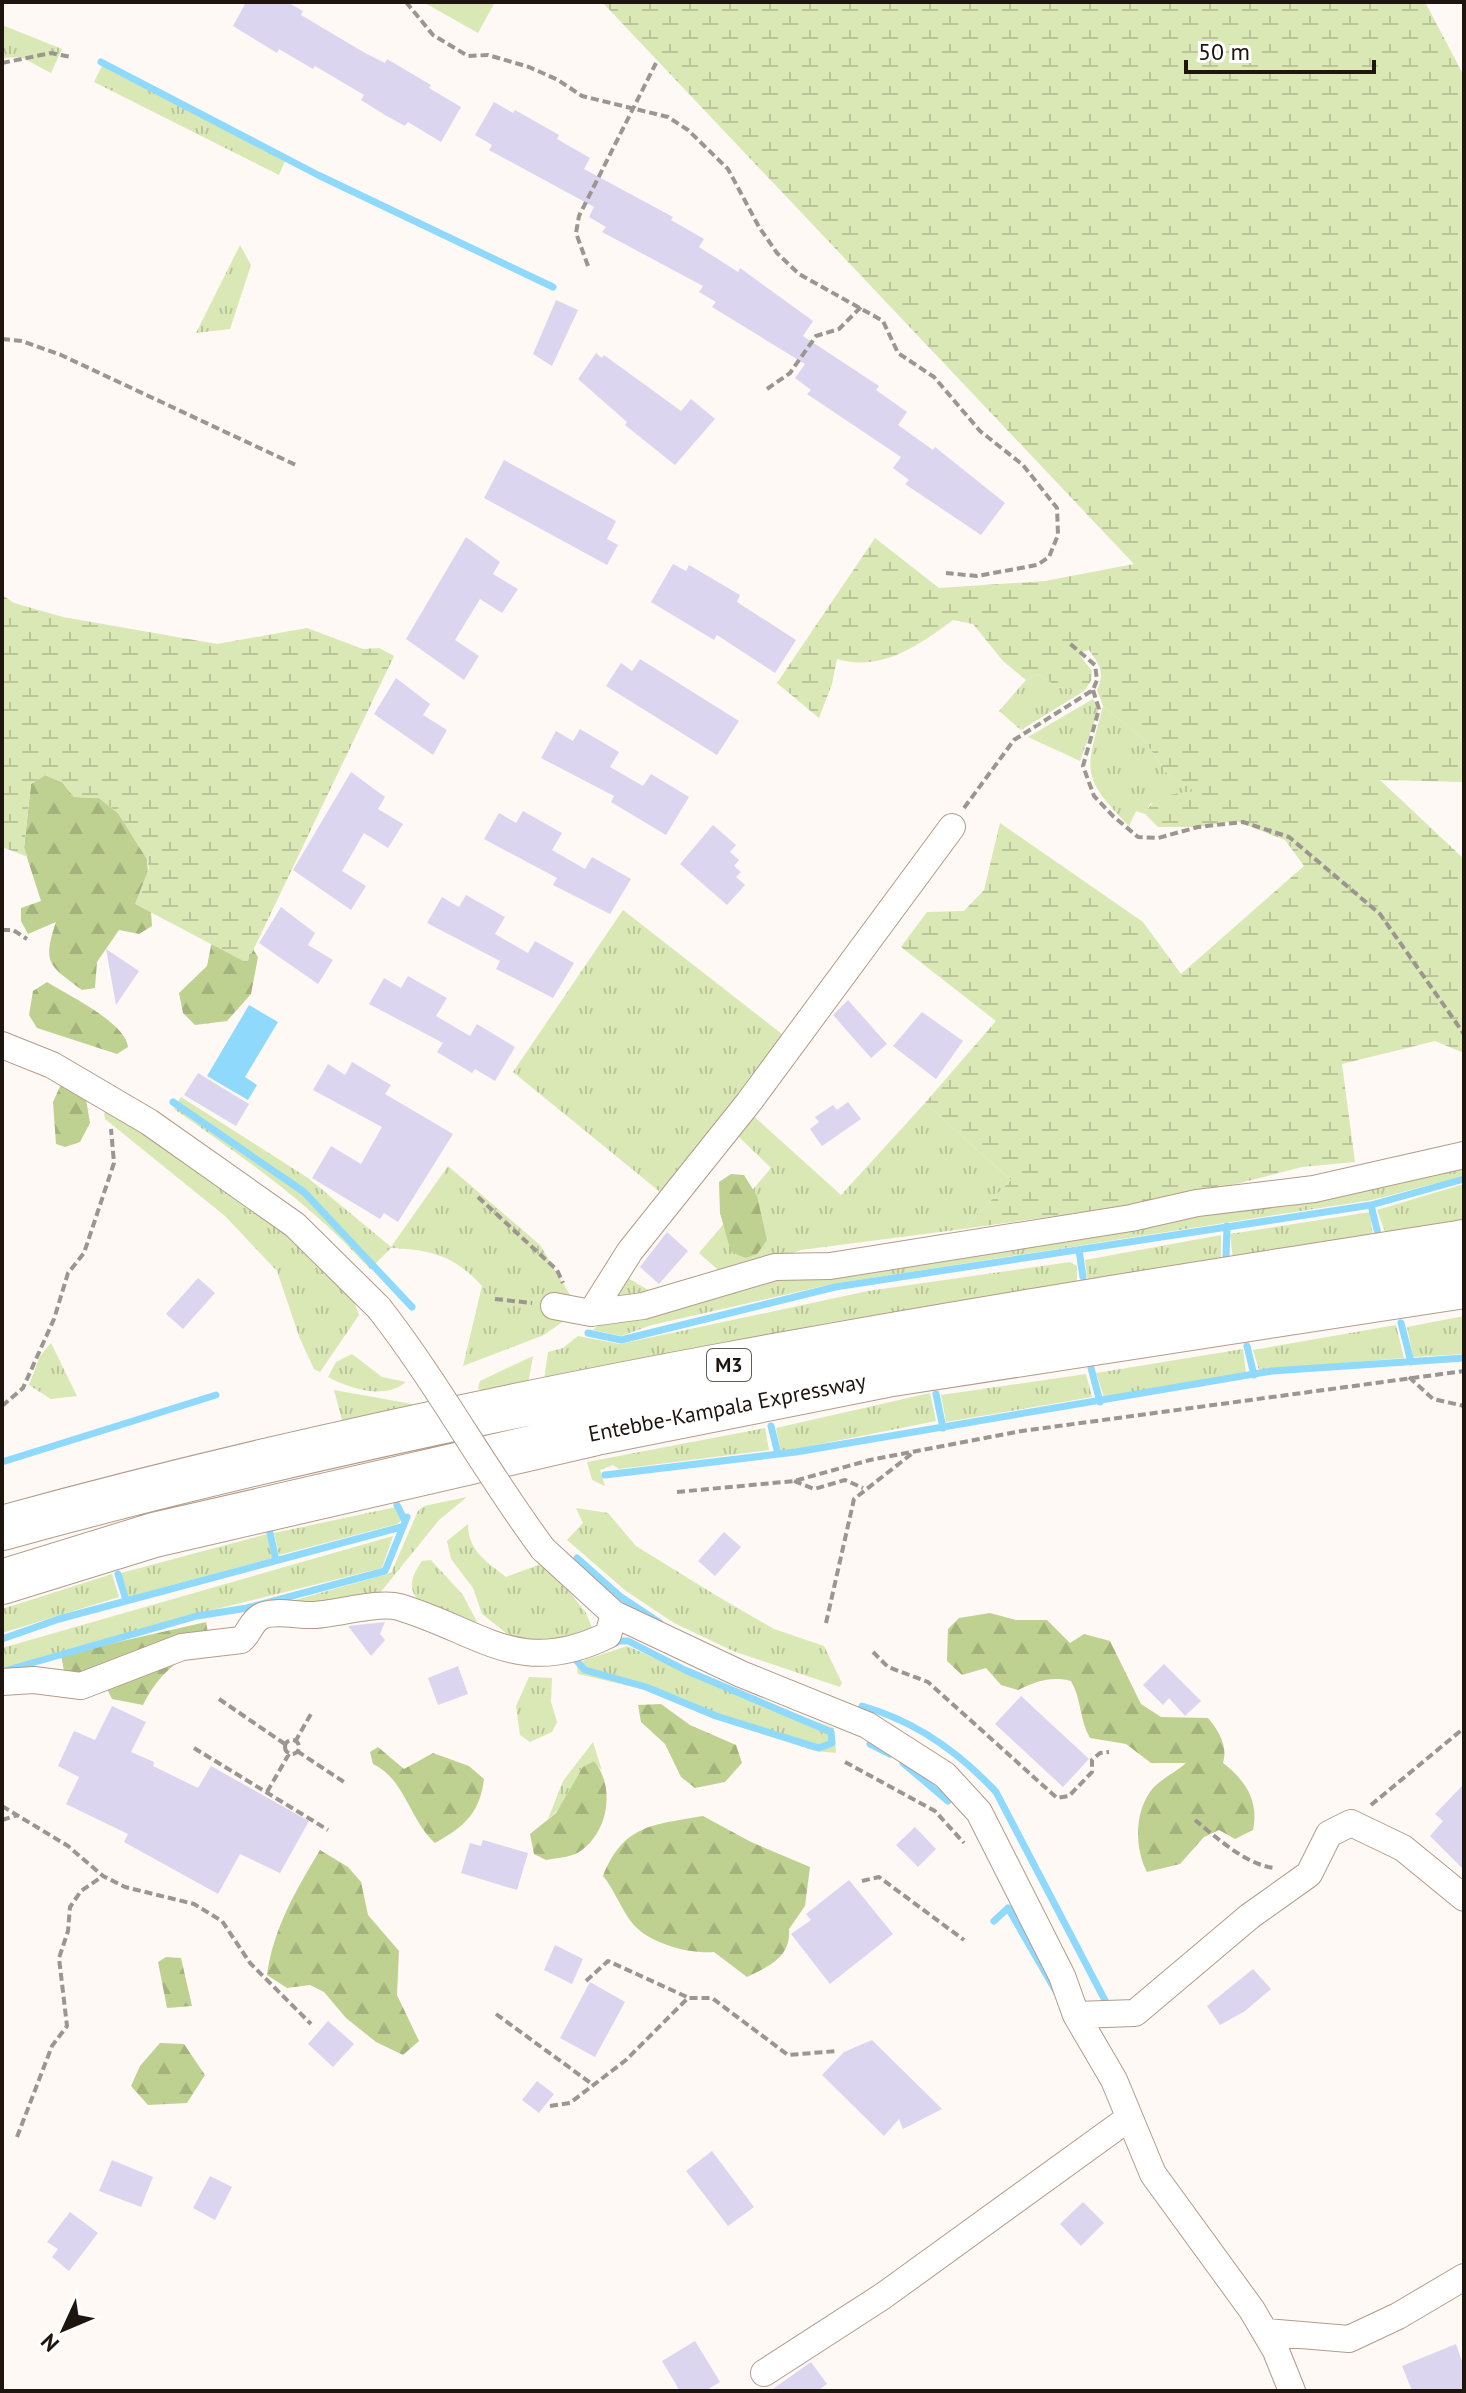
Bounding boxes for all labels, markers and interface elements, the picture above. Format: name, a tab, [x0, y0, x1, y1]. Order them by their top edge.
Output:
scale bar	[1186, 24, 1374, 74]
text: 50 m	[1198, 36, 1250, 67]
road number: M3	[707, 1349, 751, 1381]
street label: Entebbe-Kampala Expressway	[586, 1366, 869, 1448]
north arrow	[24, 2289, 104, 2369]
text: N	[35, 2328, 65, 2358]

